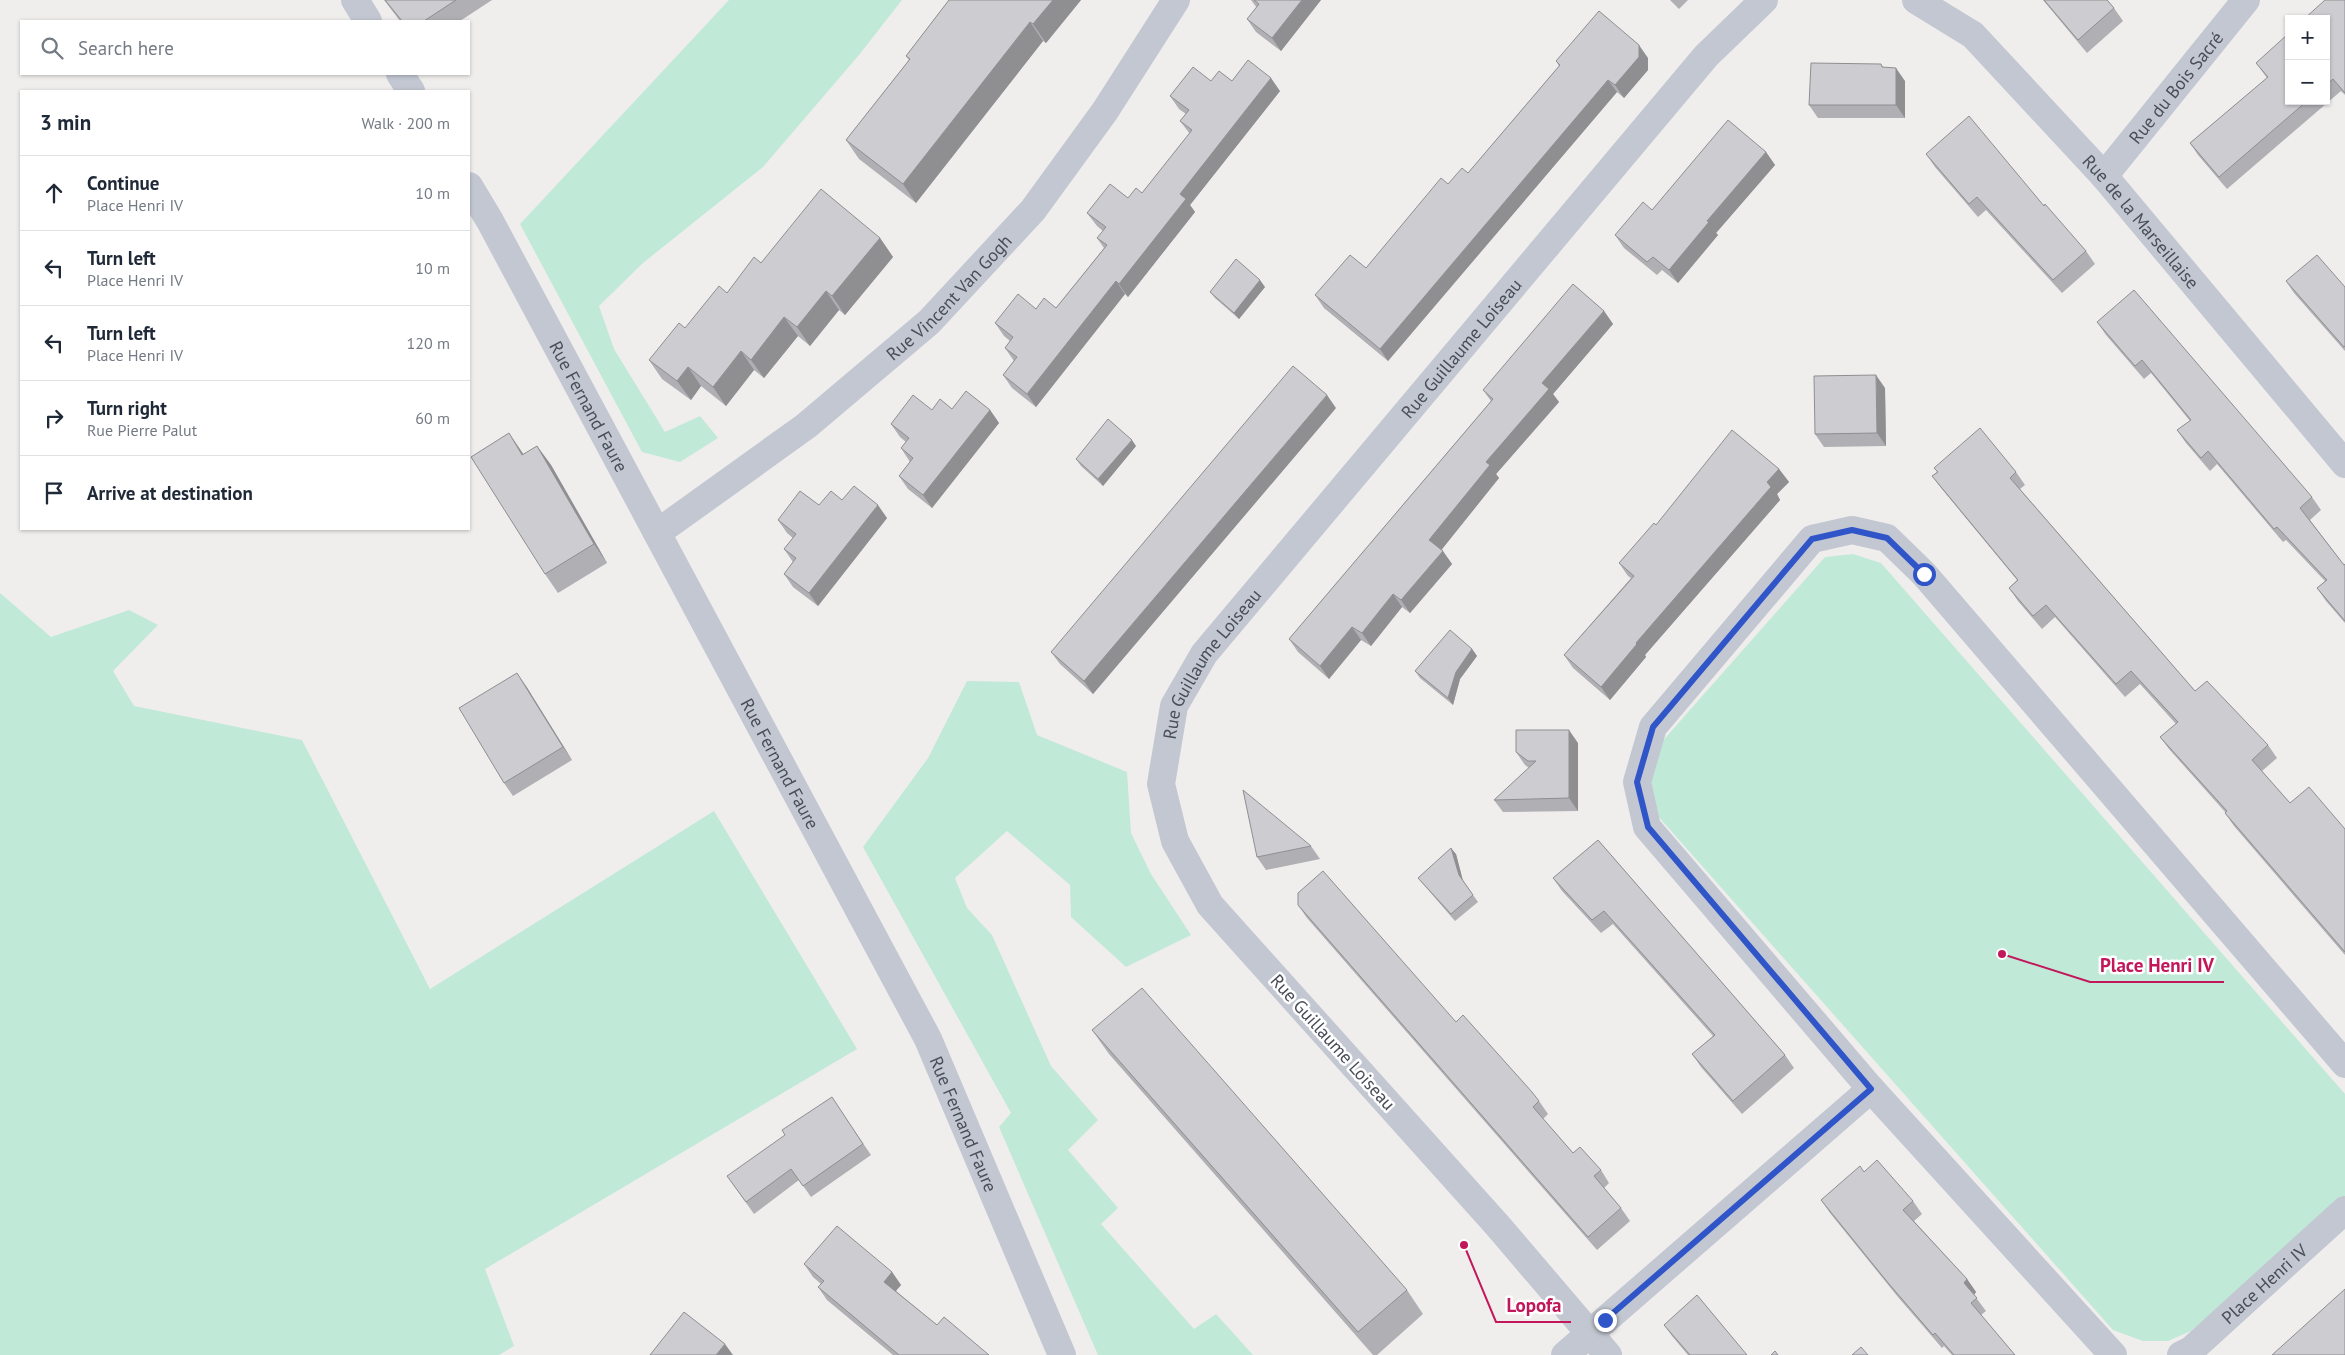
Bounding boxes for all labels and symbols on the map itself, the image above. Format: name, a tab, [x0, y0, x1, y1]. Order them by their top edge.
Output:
street label: Rue du Bois Sacré	[2123, 26, 2228, 148]
street label: Rue de la Marseillaise	[2078, 149, 2205, 293]
street label: Rue Vincent Van Gogh	[881, 229, 1016, 365]
street label: Rue Guillaume Loiseau	[1396, 273, 1526, 423]
street label: Rue Fernand Faure	[545, 337, 634, 476]
route start	[1913, 563, 1936, 586]
street label: Rue Guillaume Loiseau	[1157, 584, 1266, 741]
street label: Rue Fernand Faure	[736, 694, 825, 833]
callout: Place Henri IV	[2090, 948, 2224, 982]
text: Place Henri IV	[2100, 953, 2215, 977]
street label: Rue Guillaume Loiseau	[1266, 969, 1400, 1115]
street label: Rue Fernand Faure	[925, 1053, 1003, 1195]
street label: Place Henri IV	[2216, 1238, 2313, 1328]
callout: Lopofa	[1496, 1288, 1571, 1322]
text: Lopofa	[1506, 1293, 1562, 1317]
route end	[1594, 1309, 1617, 1332]

